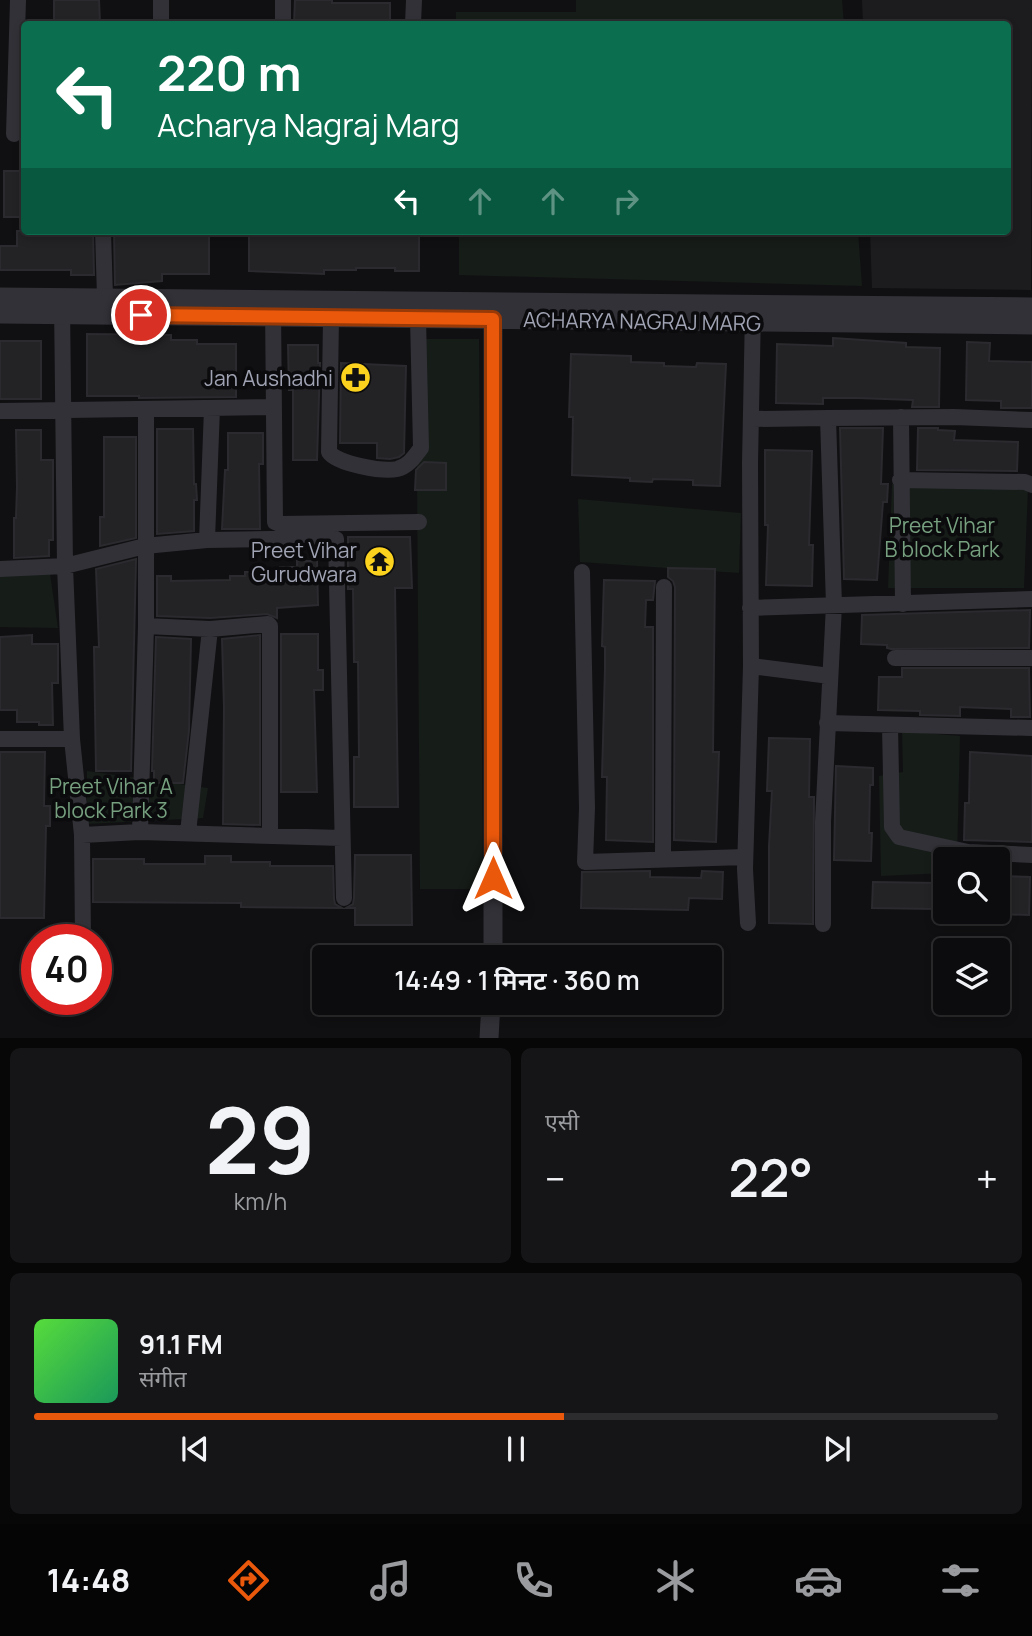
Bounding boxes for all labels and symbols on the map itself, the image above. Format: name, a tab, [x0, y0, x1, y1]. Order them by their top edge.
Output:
pin	[111, 285, 171, 345]
street label: ACHARYA NAGRAJ MARG	[523, 305, 761, 337]
pharmacy icon: Jan Aushadhi	[339, 361, 373, 395]
place label: Jan Aushadhi	[204, 364, 333, 392]
park label: Preet Vihar B block Park	[885, 511, 1000, 563]
place label: Preet Vihar Gurudwara	[251, 536, 357, 588]
temple icon: Preet Vihar Gurudwara	[363, 545, 397, 579]
park label: Preet Vihar A block Park 3	[49, 772, 173, 824]
position arrow	[456, 841, 530, 915]
speed limit sign: 40	[21, 924, 112, 1015]

